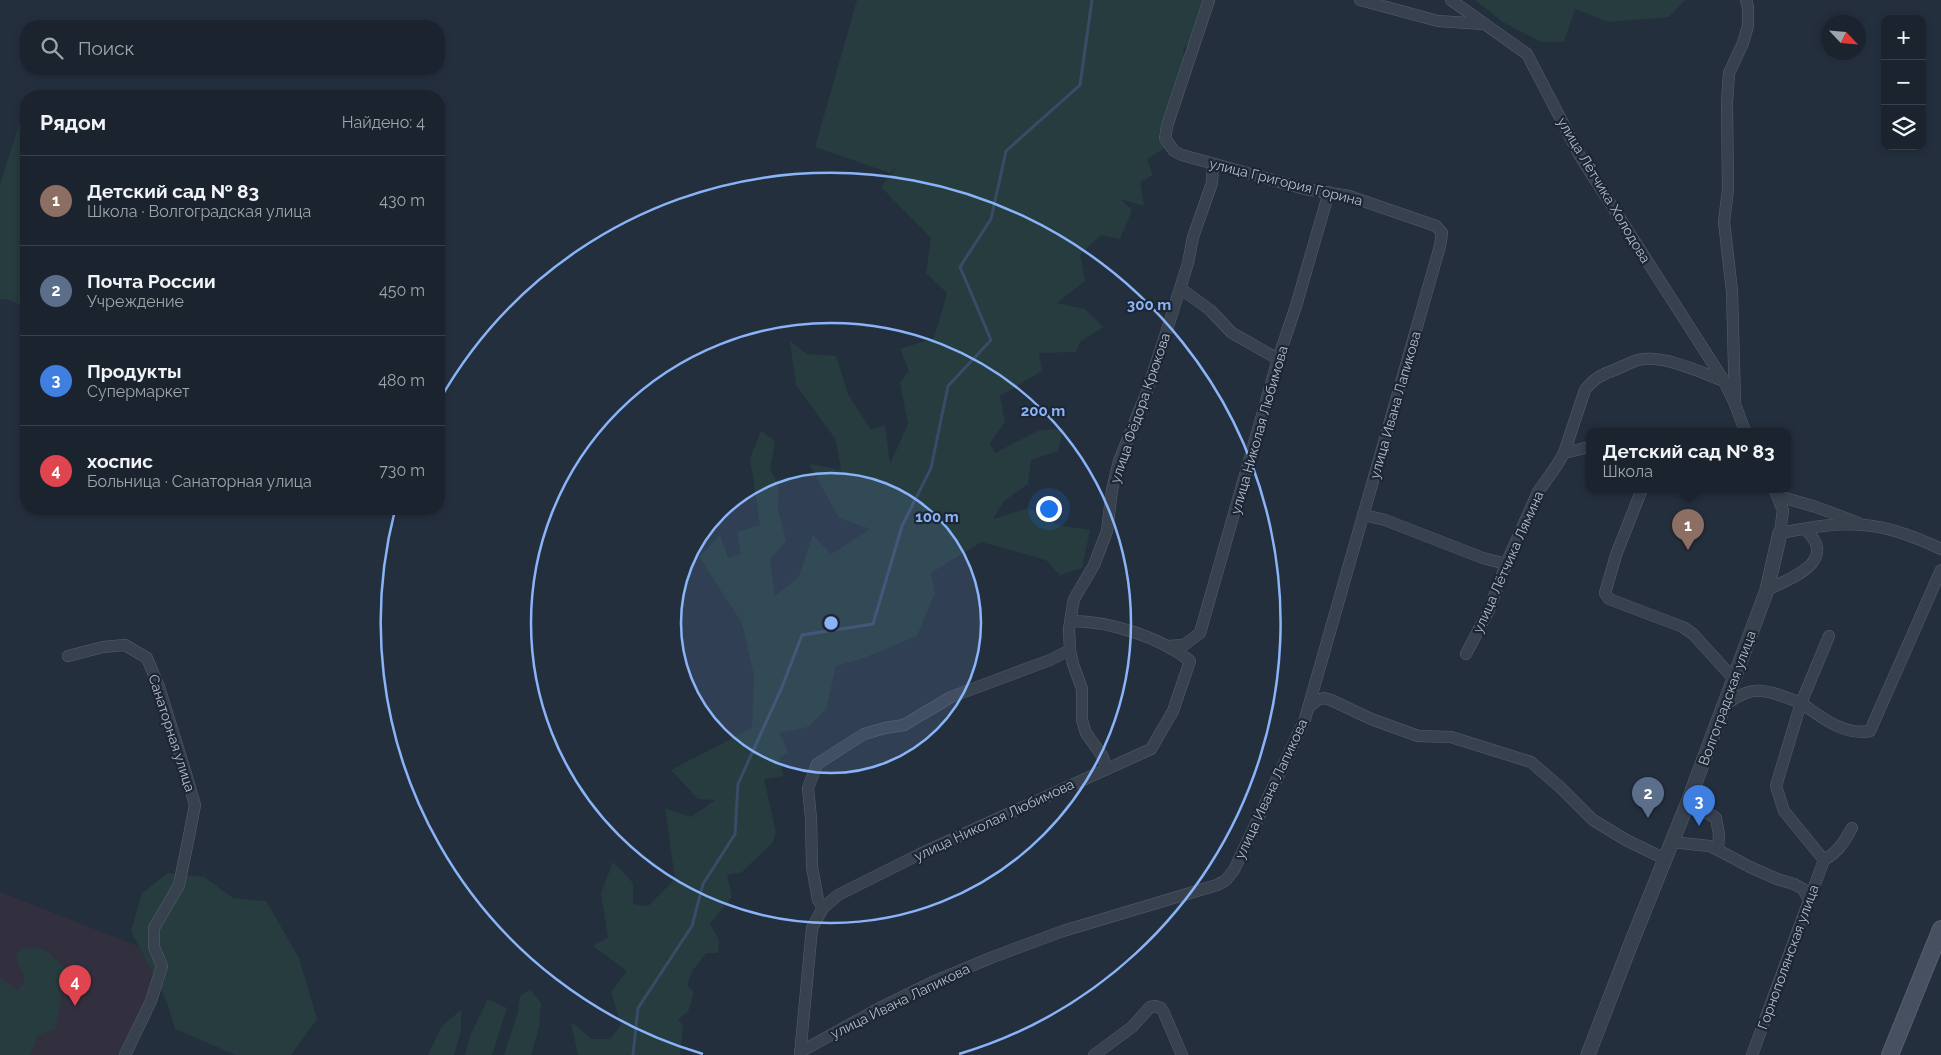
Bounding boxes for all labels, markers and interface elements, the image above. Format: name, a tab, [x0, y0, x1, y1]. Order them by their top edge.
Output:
north arrow	[1821, 15, 1866, 60]
map controls	[1881, 15, 1926, 150]
button: +	[1881, 15, 1926, 60]
search box	[20, 20, 445, 75]
icon: search	[38, 34, 66, 62]
text: Поиск	[78, 37, 134, 59]
button: −	[1881, 60, 1926, 105]
button: layers	[1881, 105, 1926, 150]
text: Рядом	[40, 110, 106, 135]
text: Найдено: 4	[342, 113, 425, 132]
street label: улица Лётчика Холодова	[1554, 114, 1654, 266]
street label: улица Григория Горина	[1208, 155, 1364, 209]
text: Детский сад № 83	[87, 180, 259, 202]
text: 1	[52, 191, 60, 210]
text: 430 m	[379, 191, 425, 210]
text: Школа · Волгоградская улица	[87, 202, 311, 221]
text: Почта России	[87, 270, 216, 292]
text: 2	[51, 281, 61, 300]
text: 450 m	[379, 281, 425, 300]
text: Учреждение	[87, 292, 184, 311]
text: 300 m	[1127, 296, 1171, 314]
street label: улица Ивана Лапикова	[1366, 329, 1424, 481]
street label: улица Фёдора Крюкова	[1107, 331, 1173, 485]
street label: улица Николая Любимова	[1227, 344, 1291, 516]
text: Продукты	[87, 360, 182, 382]
text: 3	[52, 371, 60, 390]
text: 480 m	[378, 371, 425, 390]
text: Супермаркет	[87, 382, 190, 401]
text: 200 m	[1021, 402, 1065, 420]
popup	[1586, 428, 1791, 493]
text: Детский сад № 83	[1603, 440, 1775, 462]
text: хоспис	[87, 450, 153, 472]
text: 4	[51, 461, 61, 480]
text: 730 m	[379, 461, 425, 480]
text: Школа	[1603, 462, 1653, 481]
text: Больница · Санаторная улица	[87, 472, 312, 491]
street label: улица Лётчика Лямина	[1469, 489, 1547, 635]
your location	[1036, 496, 1062, 522]
text: 100 m	[915, 508, 959, 526]
pin: 1	[1672, 509, 1704, 550]
centre of rings	[822, 614, 840, 632]
street label: Волгоградская улица	[1695, 628, 1759, 768]
street label: Санаторная улица	[145, 672, 199, 794]
street label: улица Ивана Лапикова	[1231, 716, 1311, 862]
street label: улица Николая Любимова	[911, 776, 1077, 864]
pin: 2	[1632, 777, 1664, 818]
pin: 3	[1683, 785, 1715, 826]
street label: Горнополянская улица	[1754, 882, 1822, 1032]
street label: улица Ивана Лапикова	[828, 960, 972, 1042]
pin: 4	[59, 965, 91, 1006]

